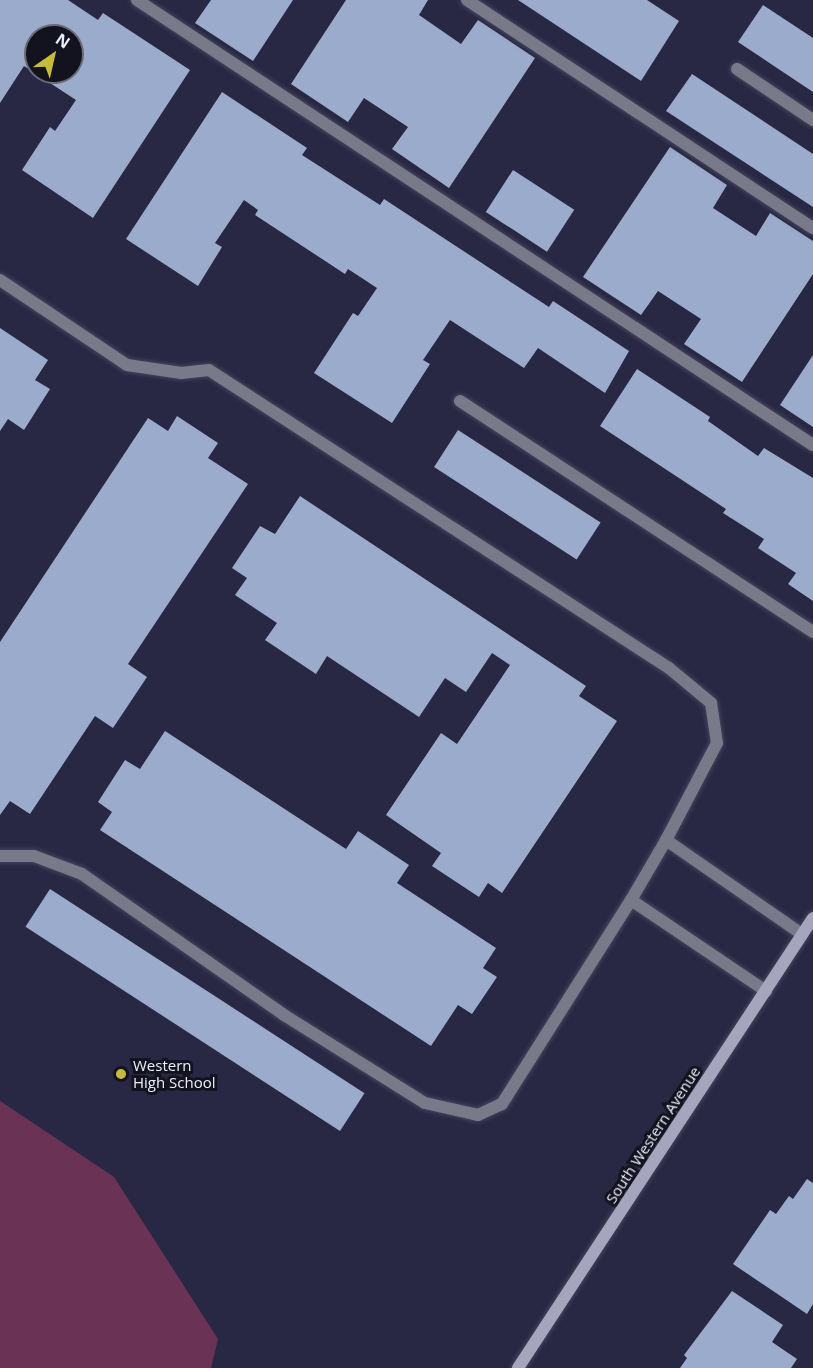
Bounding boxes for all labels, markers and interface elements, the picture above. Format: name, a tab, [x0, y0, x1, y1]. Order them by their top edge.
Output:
north arrow	[24, 24, 84, 84]
text: N	[51, 28, 74, 53]
place label: Western High School	[133, 1056, 216, 1091]
street label: South Western Avenue	[602, 1063, 704, 1207]
marker: Western High School	[114, 1067, 128, 1081]

